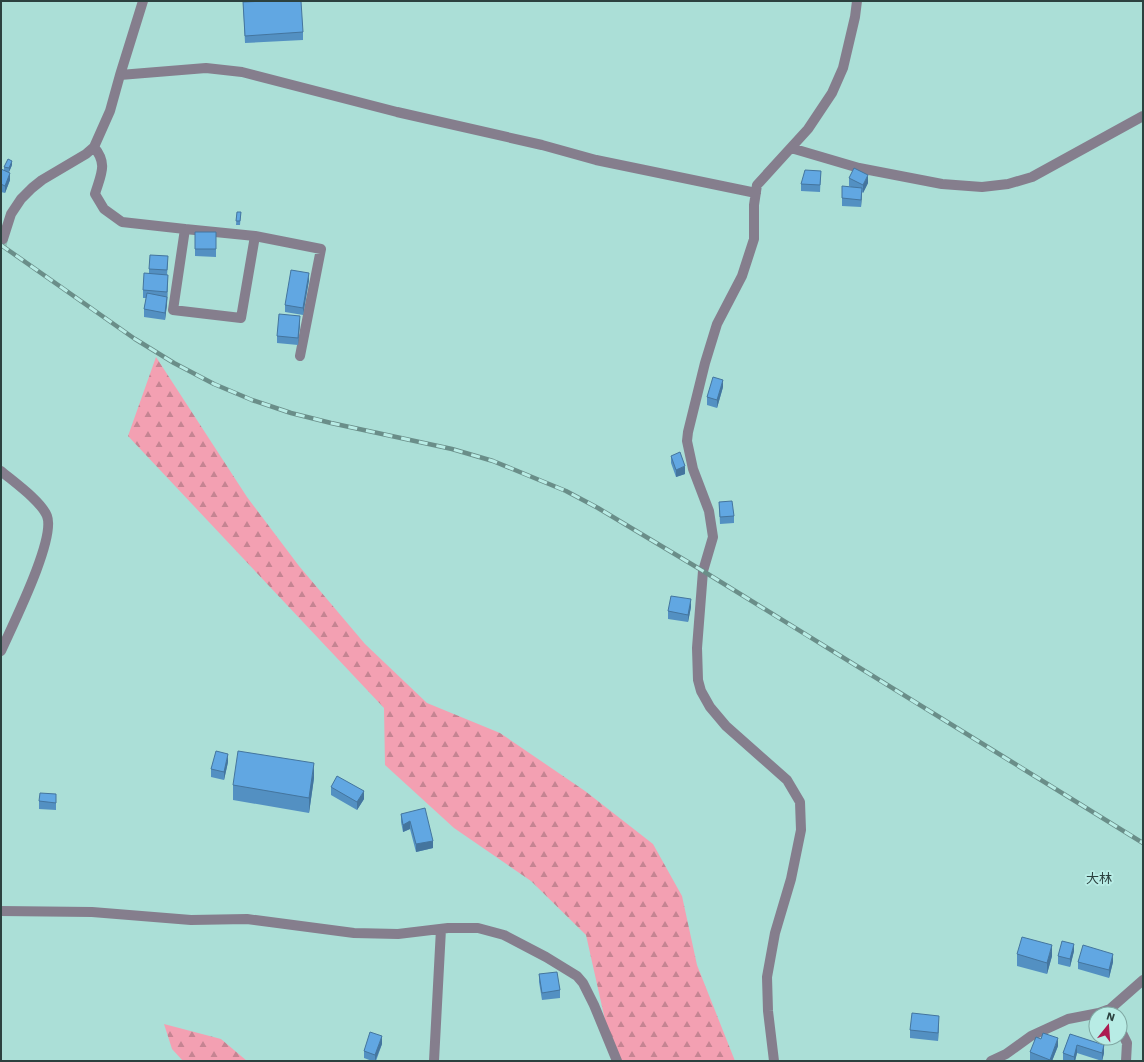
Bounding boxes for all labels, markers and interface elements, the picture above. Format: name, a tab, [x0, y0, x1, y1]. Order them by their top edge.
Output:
district label: 大林	[1086, 871, 1112, 886]
north arrow	[1088, 1006, 1128, 1046]
text: N	[1105, 1010, 1117, 1024]

